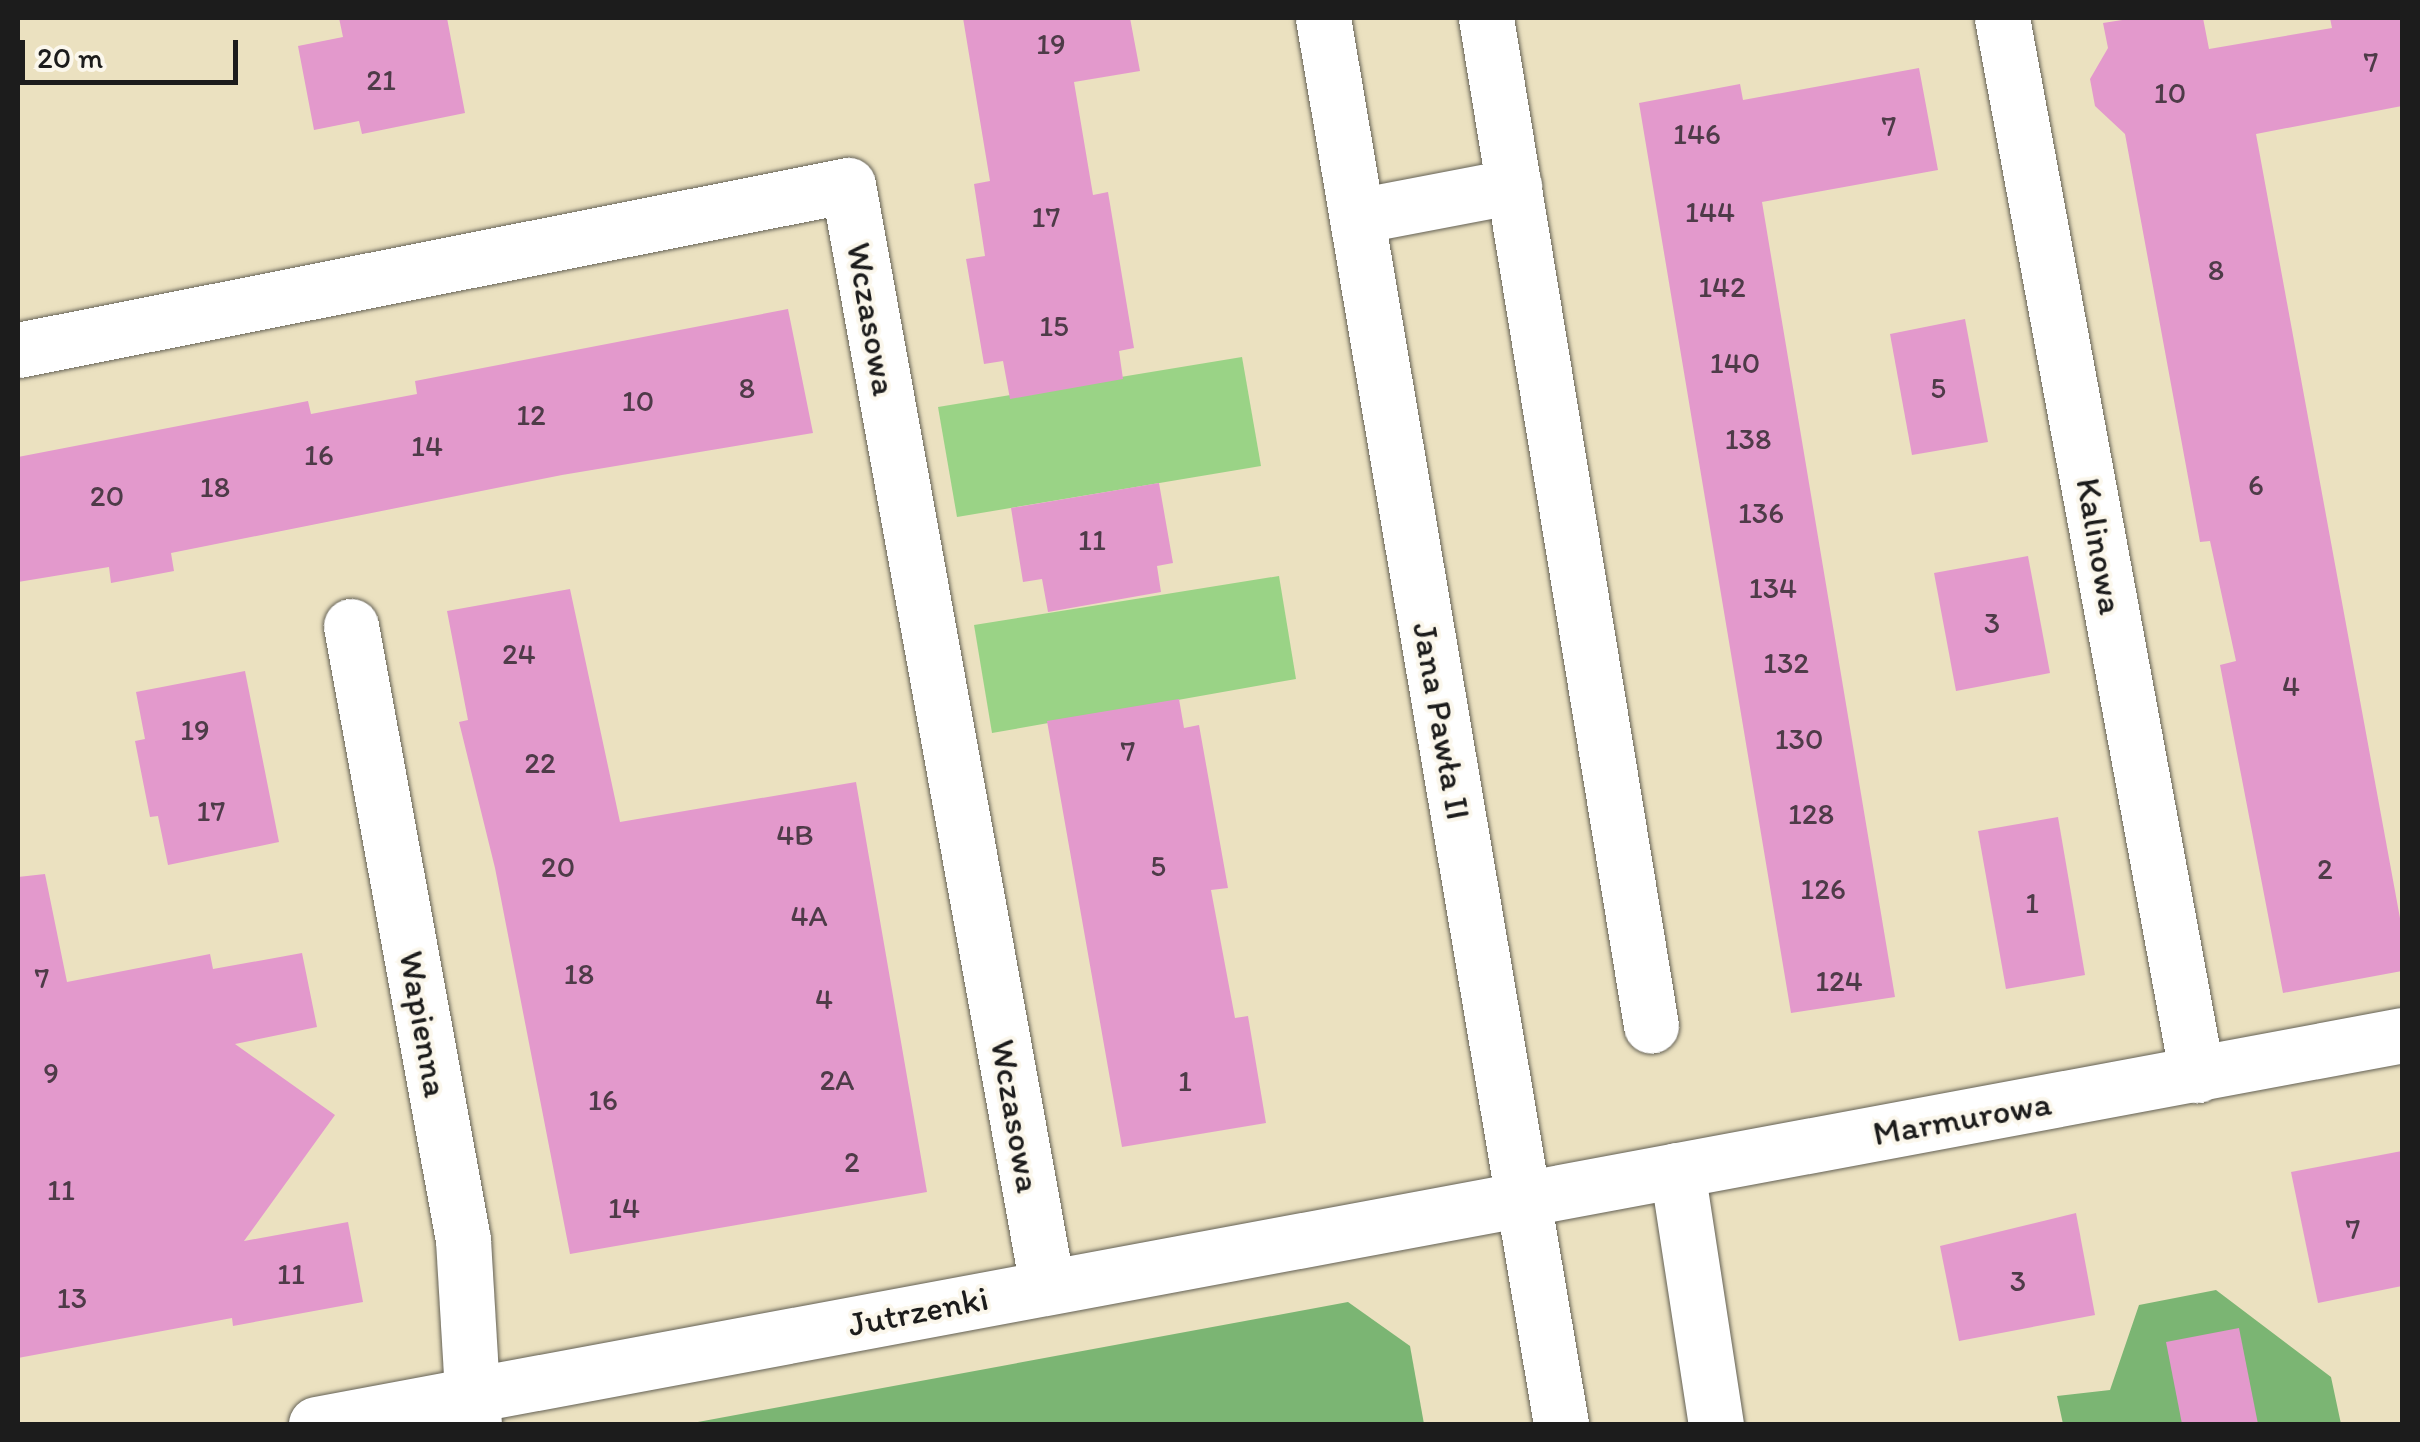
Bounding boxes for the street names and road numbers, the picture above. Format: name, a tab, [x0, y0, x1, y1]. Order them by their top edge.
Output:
street label: Wczasowa	[838, 239, 906, 399]
street label: Kalinowa	[2067, 474, 2133, 618]
street label: Jana Pawła II	[1404, 620, 1480, 822]
street label: Wapienna	[390, 947, 458, 1101]
street label: Wczasowa	[982, 1036, 1050, 1196]
street label: Marmurowa	[1869, 1082, 2055, 1154]
street label: Jutrzenki	[844, 1277, 992, 1345]

